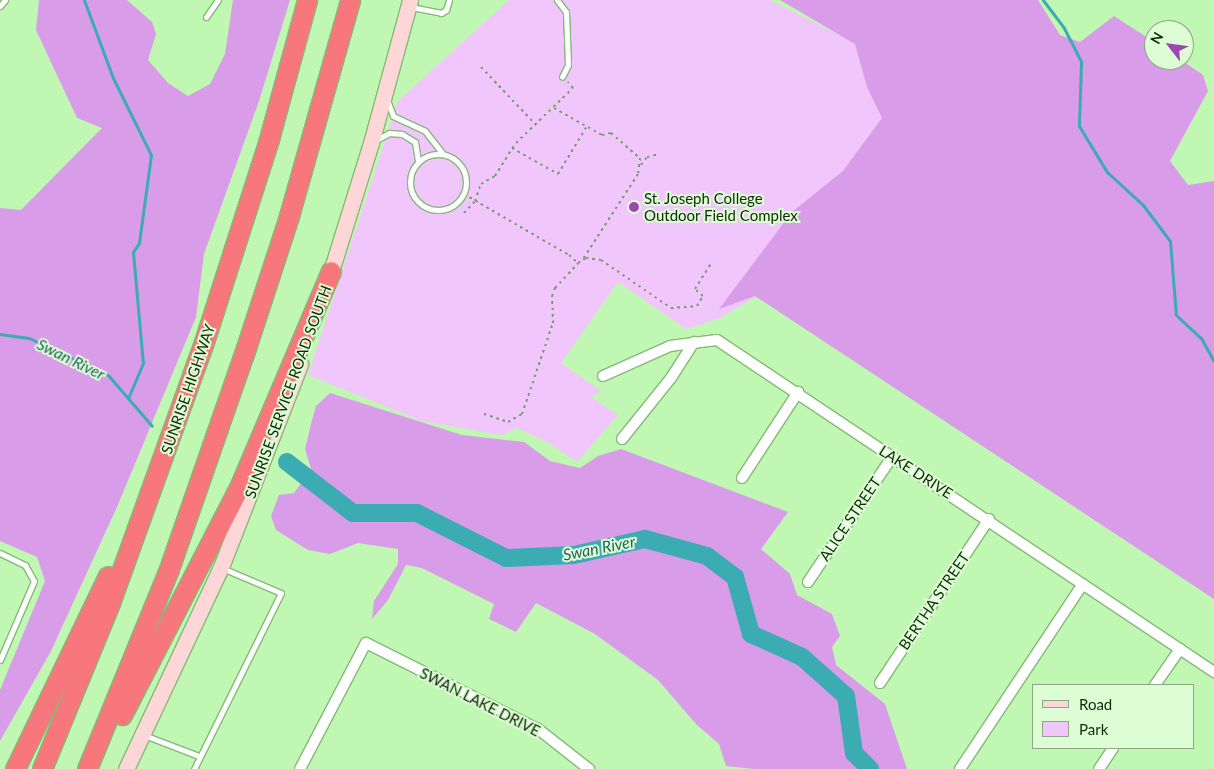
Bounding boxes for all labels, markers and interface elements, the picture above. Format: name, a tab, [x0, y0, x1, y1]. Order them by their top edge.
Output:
north arrow	[1144, 20, 1194, 70]
text: N	[1146, 29, 1166, 47]
place label: St. Joseph College Outdoor Field Complex	[644, 189, 798, 224]
marker: St. Joseph College Outdoor Field Complex	[628, 201, 640, 213]
street label: SUNRISE SERVICE ROAD SOUTH	[241, 283, 335, 501]
street label: SUNRISE HIGHWAY	[157, 322, 219, 456]
water label: Swan River	[34, 334, 108, 384]
street label: LAKE DRIVE	[876, 442, 956, 502]
street label: ALICE STREET	[815, 474, 885, 564]
water label: Swan River	[561, 532, 637, 564]
street label: BERTHA STREET	[895, 549, 973, 653]
street label: SWAN LAKE DRIVE	[417, 664, 543, 740]
legend	[1032, 684, 1194, 749]
text: Road	[1079, 695, 1112, 713]
text: Park	[1079, 720, 1108, 738]

